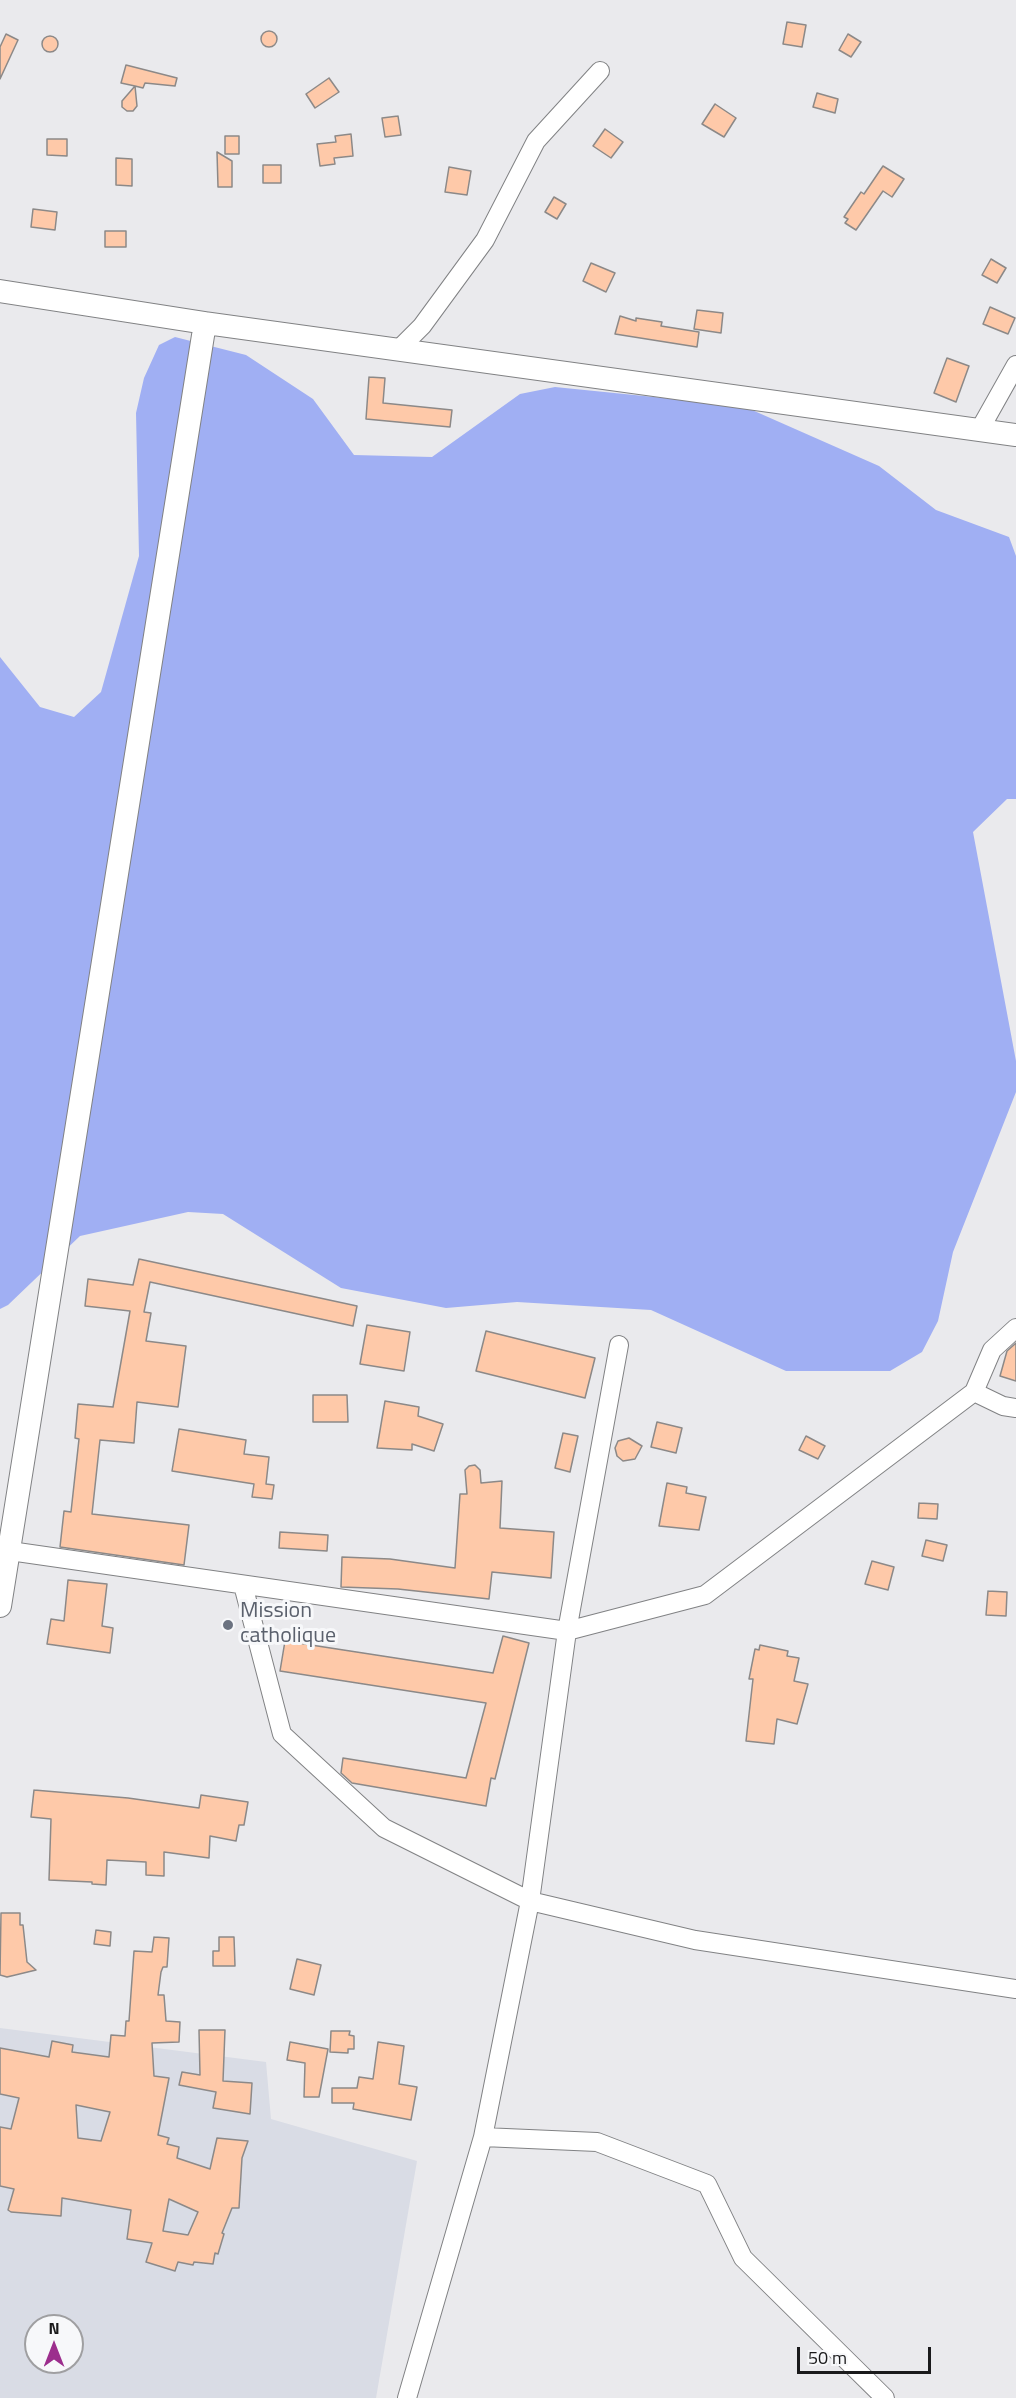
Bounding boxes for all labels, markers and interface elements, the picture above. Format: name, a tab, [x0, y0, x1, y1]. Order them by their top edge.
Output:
place label: Mission catholique	[240, 1599, 336, 1651]
marker: Mission catholique	[221, 1618, 235, 1632]
north arrow	[24, 2314, 84, 2374]
text: N	[48, 2316, 60, 2340]
scale bar	[800, 2335, 934, 2373]
text: 50 m	[808, 2344, 847, 2371]

